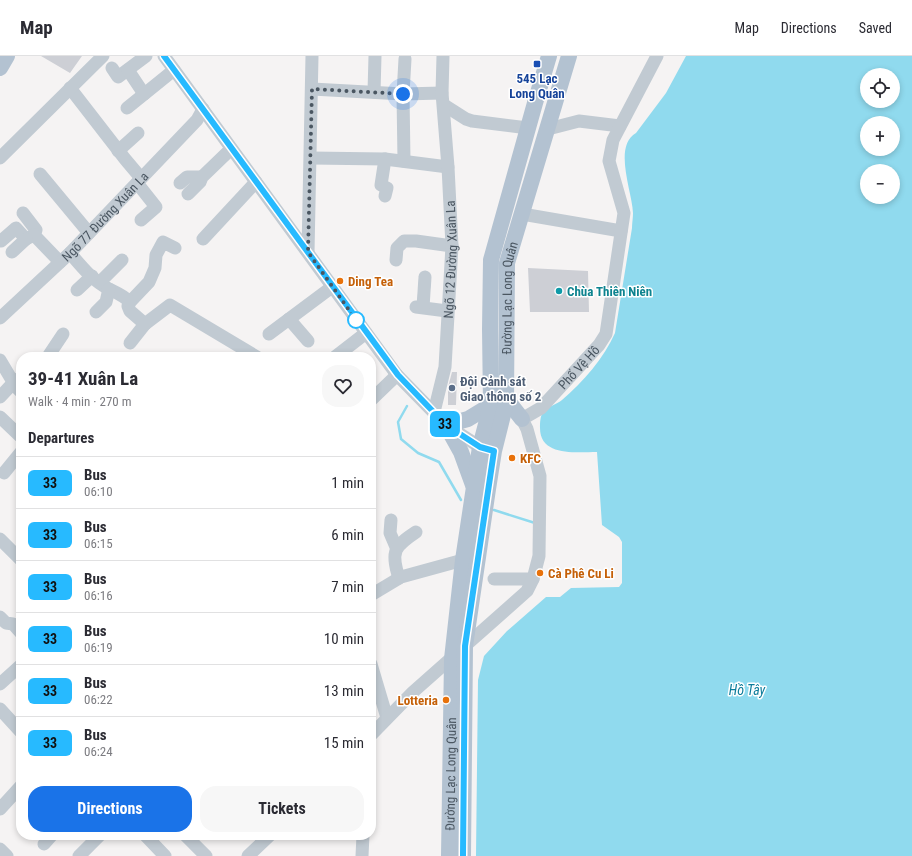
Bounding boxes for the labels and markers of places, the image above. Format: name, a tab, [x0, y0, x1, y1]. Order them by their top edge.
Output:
marker: 545 Lạc Long Quân	[532, 59, 542, 69]
place label: 545 Lạc Long Quân	[509, 71, 565, 101]
place label: Ding Tea	[348, 274, 393, 289]
marker: Ding Tea	[335, 276, 345, 286]
place label: Chùa Thiên Niên	[567, 284, 652, 299]
marker: Chùa Thiên Niên	[554, 286, 564, 296]
unlabelled marker	[347, 311, 365, 329]
place label: Đội Cảnh sát Giao thông số 2	[460, 374, 542, 404]
marker: Đội Cảnh sát Giao thông số 2	[447, 383, 457, 393]
place label: KFC	[520, 451, 541, 466]
marker: KFC	[507, 453, 517, 463]
place label: Cà Phê Cu Li	[548, 566, 614, 581]
marker: Cà Phê Cu Li	[535, 568, 545, 578]
place label: Lotteria	[397, 693, 438, 708]
marker: Lotteria	[441, 695, 451, 705]

